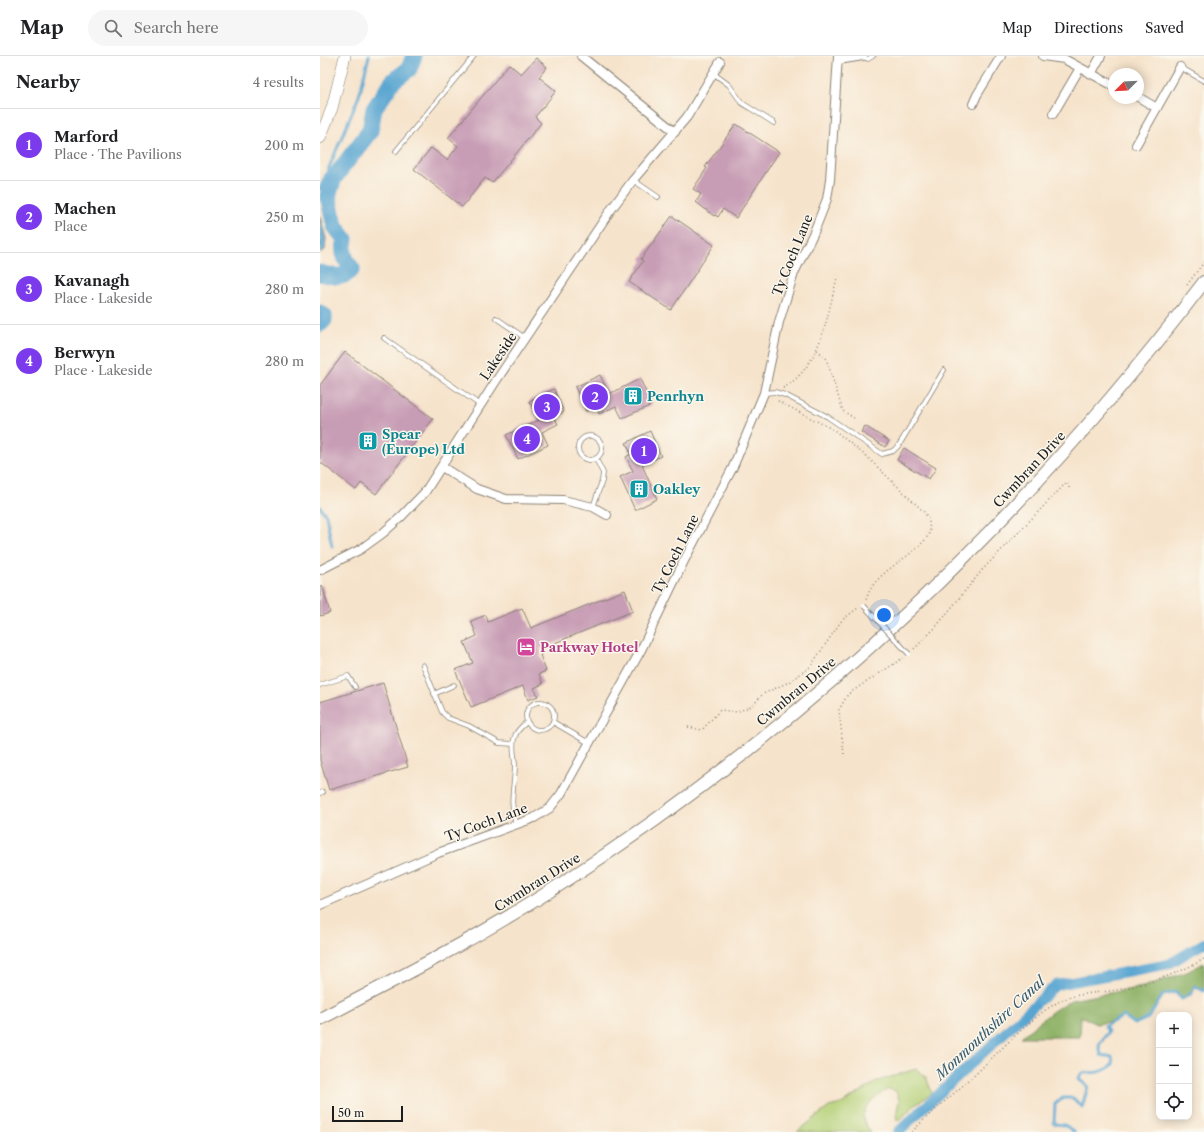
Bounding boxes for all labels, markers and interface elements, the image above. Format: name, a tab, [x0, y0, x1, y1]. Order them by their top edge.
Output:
search box	[88, 10, 368, 46]
text: Map	[20, 16, 64, 39]
icon: search	[102, 17, 124, 39]
text: Search here	[134, 18, 219, 37]
text: Map	[1002, 19, 1032, 37]
text: Directions	[1054, 19, 1123, 37]
text: Saved	[1145, 19, 1184, 37]
north arrow	[1108, 68, 1144, 104]
text: Nearby	[16, 72, 80, 92]
text: 4 results	[253, 74, 304, 90]
text: Marford	[54, 127, 119, 146]
text: 1	[26, 137, 32, 153]
text: 200 m	[264, 137, 304, 153]
text: Place · The Pavilions	[54, 146, 182, 162]
text: Machen	[54, 199, 116, 218]
text: 2	[25, 209, 33, 225]
text: 250 m	[266, 209, 304, 225]
street label: Ty Coch Lane	[768, 212, 816, 298]
text: Place	[54, 218, 87, 234]
text: Kavanagh	[54, 271, 130, 290]
text: 3	[25, 281, 33, 297]
text: 280 m	[265, 281, 304, 297]
text: Place · Lakeside	[54, 290, 152, 306]
street label: Lakeside	[476, 329, 520, 383]
text: Berwyn	[54, 343, 115, 362]
text: 4	[25, 353, 33, 369]
text: 280 m	[265, 353, 304, 369]
text: Place · Lakeside	[54, 362, 152, 378]
pin: 2	[582, 382, 608, 412]
building icon: Penrhyn	[622, 385, 644, 407]
place label: Penrhyn	[647, 388, 704, 404]
pin: 3	[534, 392, 560, 422]
pin: 4	[514, 424, 540, 454]
place label: Spear (Europe) Ltd	[382, 426, 465, 457]
street label: Cwmbran Drive	[990, 428, 1068, 510]
building icon: Spear (Europe) Ltd	[357, 430, 379, 452]
pin: 1	[631, 436, 657, 466]
building icon: Oakley	[628, 478, 650, 500]
place label: Oakley	[653, 481, 701, 497]
street label: Ty Coch Lane	[648, 512, 702, 596]
your location	[874, 605, 894, 625]
hotel icon: Parkway Hotel	[515, 636, 537, 658]
place label: Parkway Hotel	[540, 639, 639, 655]
street label: Cwmbran Drive	[753, 653, 839, 729]
street label: Ty Coch Lane	[442, 800, 530, 844]
street label: Cwmbran Drive	[491, 849, 583, 915]
water label: Monmouthshire Canal	[930, 971, 1050, 1085]
map controls	[1156, 1012, 1192, 1120]
button: +	[1156, 1012, 1192, 1048]
button: −	[1156, 1048, 1192, 1084]
button: locate	[1156, 1084, 1192, 1120]
scale bar	[332, 1104, 403, 1123]
text: 50 m	[338, 1106, 364, 1120]

